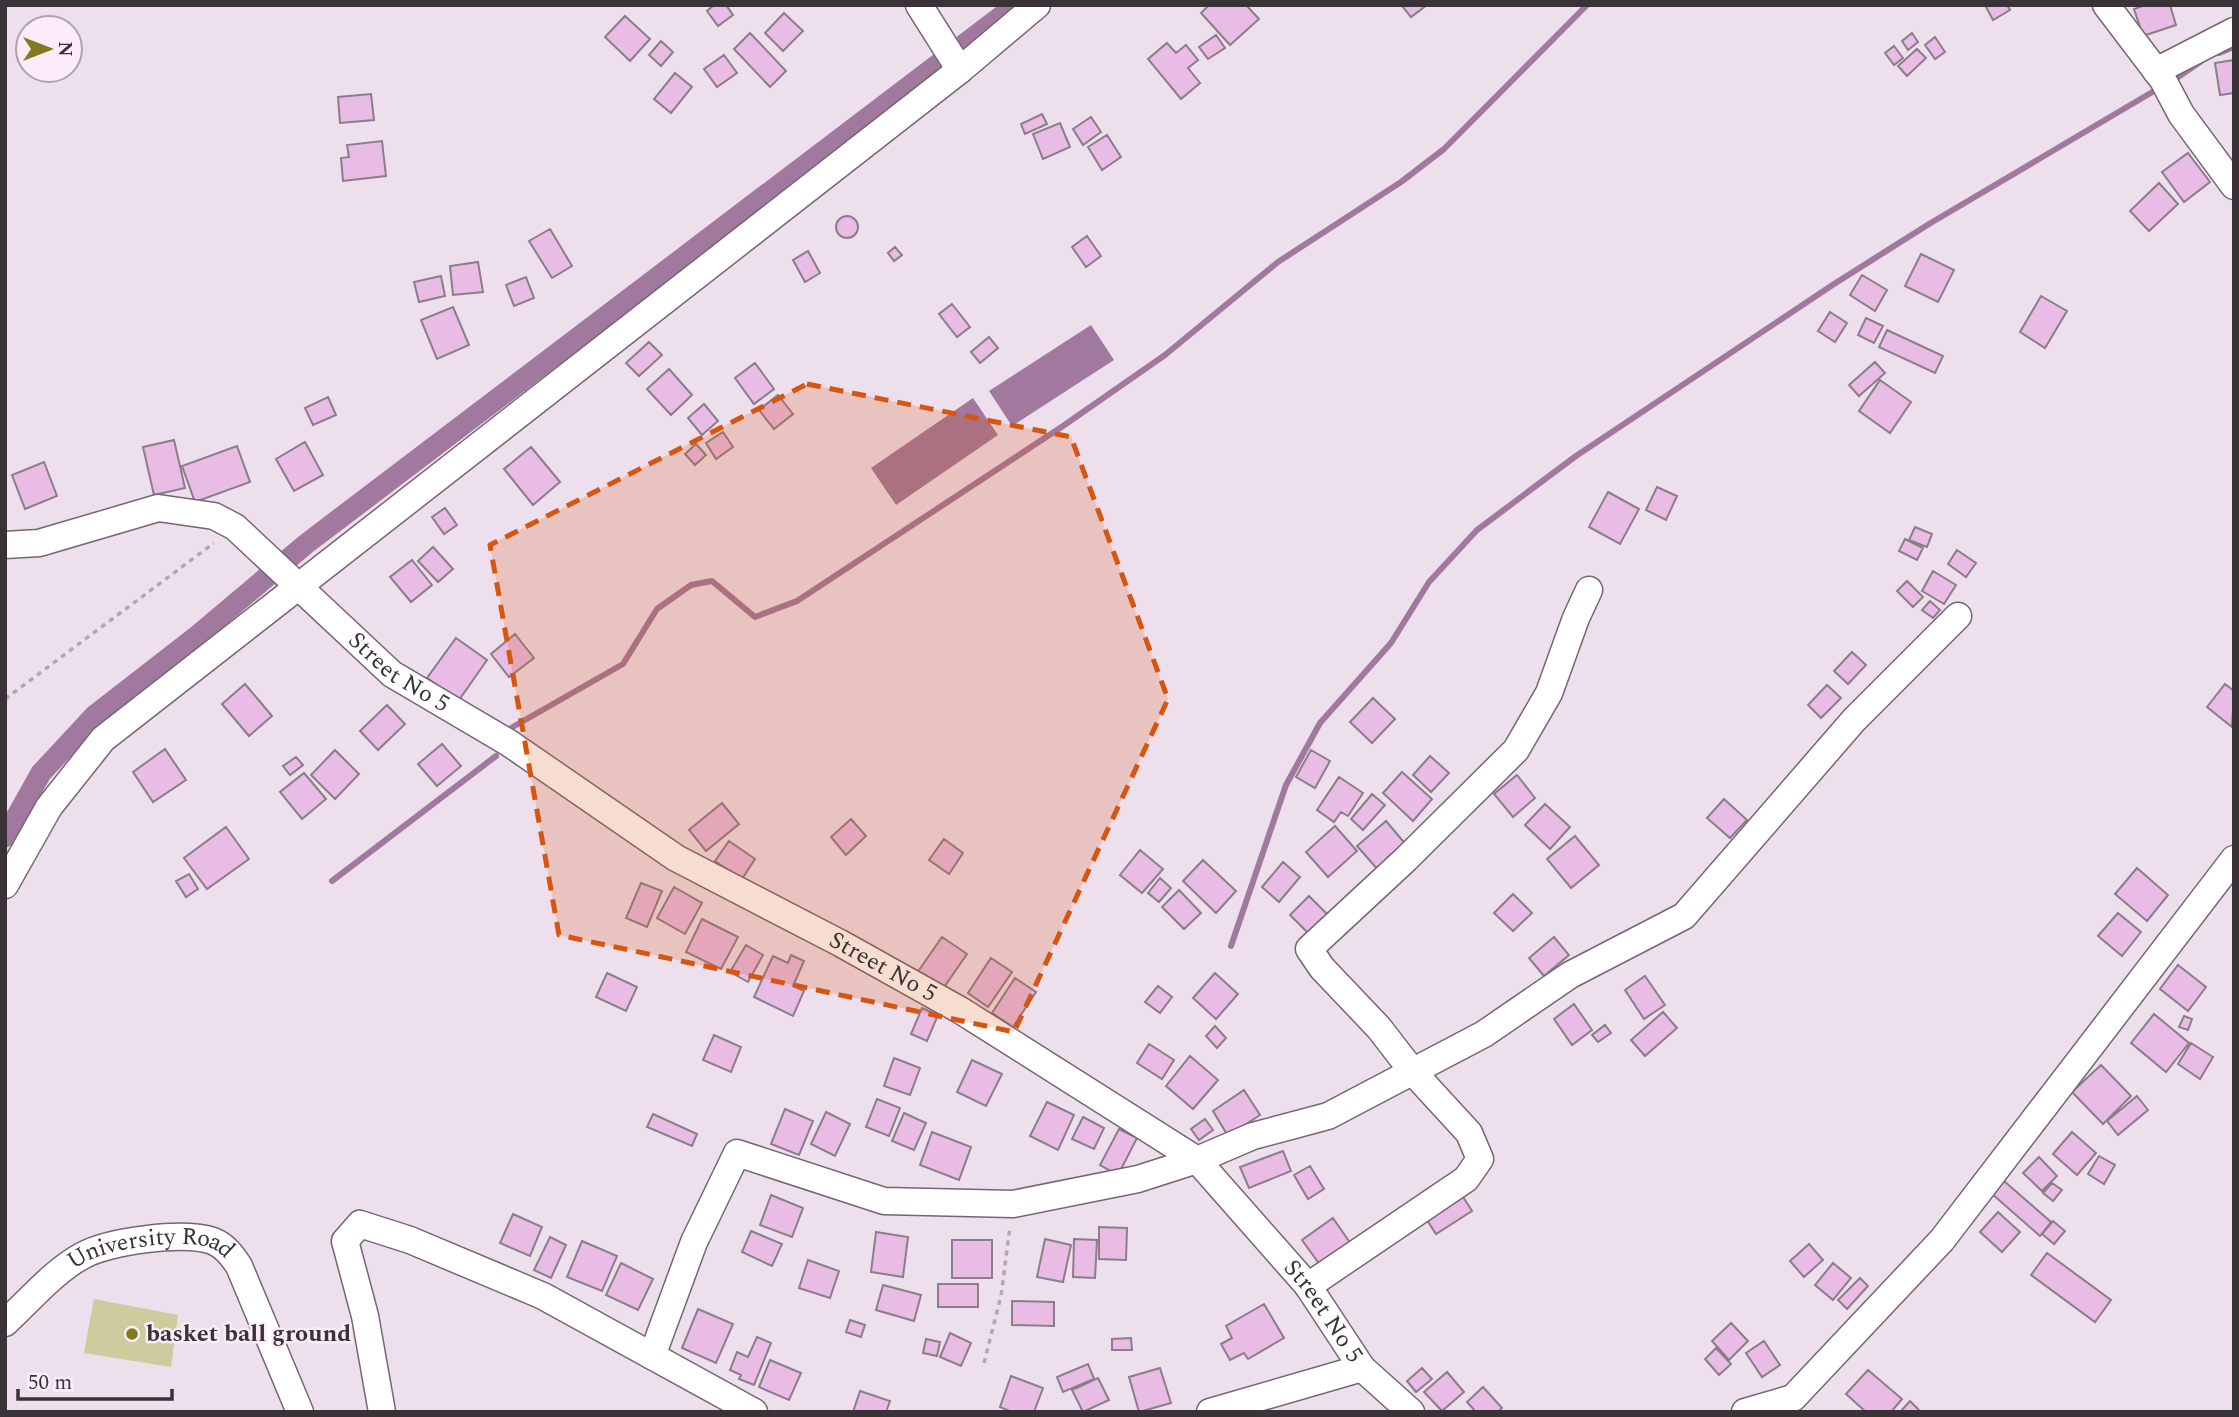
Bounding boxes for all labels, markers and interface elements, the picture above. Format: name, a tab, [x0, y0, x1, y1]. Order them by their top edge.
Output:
north arrow	[14, 14, 84, 84]
text: N	[50, 41, 79, 57]
street label: Street No 5	[340, 623, 456, 722]
street label: Street No 5	[823, 922, 944, 1012]
text: University Road	[60, 1219, 243, 1279]
street label: University Road	[64, 1251, 236, 1285]
street label: Street No 5	[1275, 1251, 1372, 1370]
place label: basket ball ground	[146, 1316, 351, 1352]
marker: basket ball ground	[124, 1326, 140, 1342]
scale bar	[18, 1358, 172, 1402]
text: 50 m	[28, 1367, 72, 1399]

